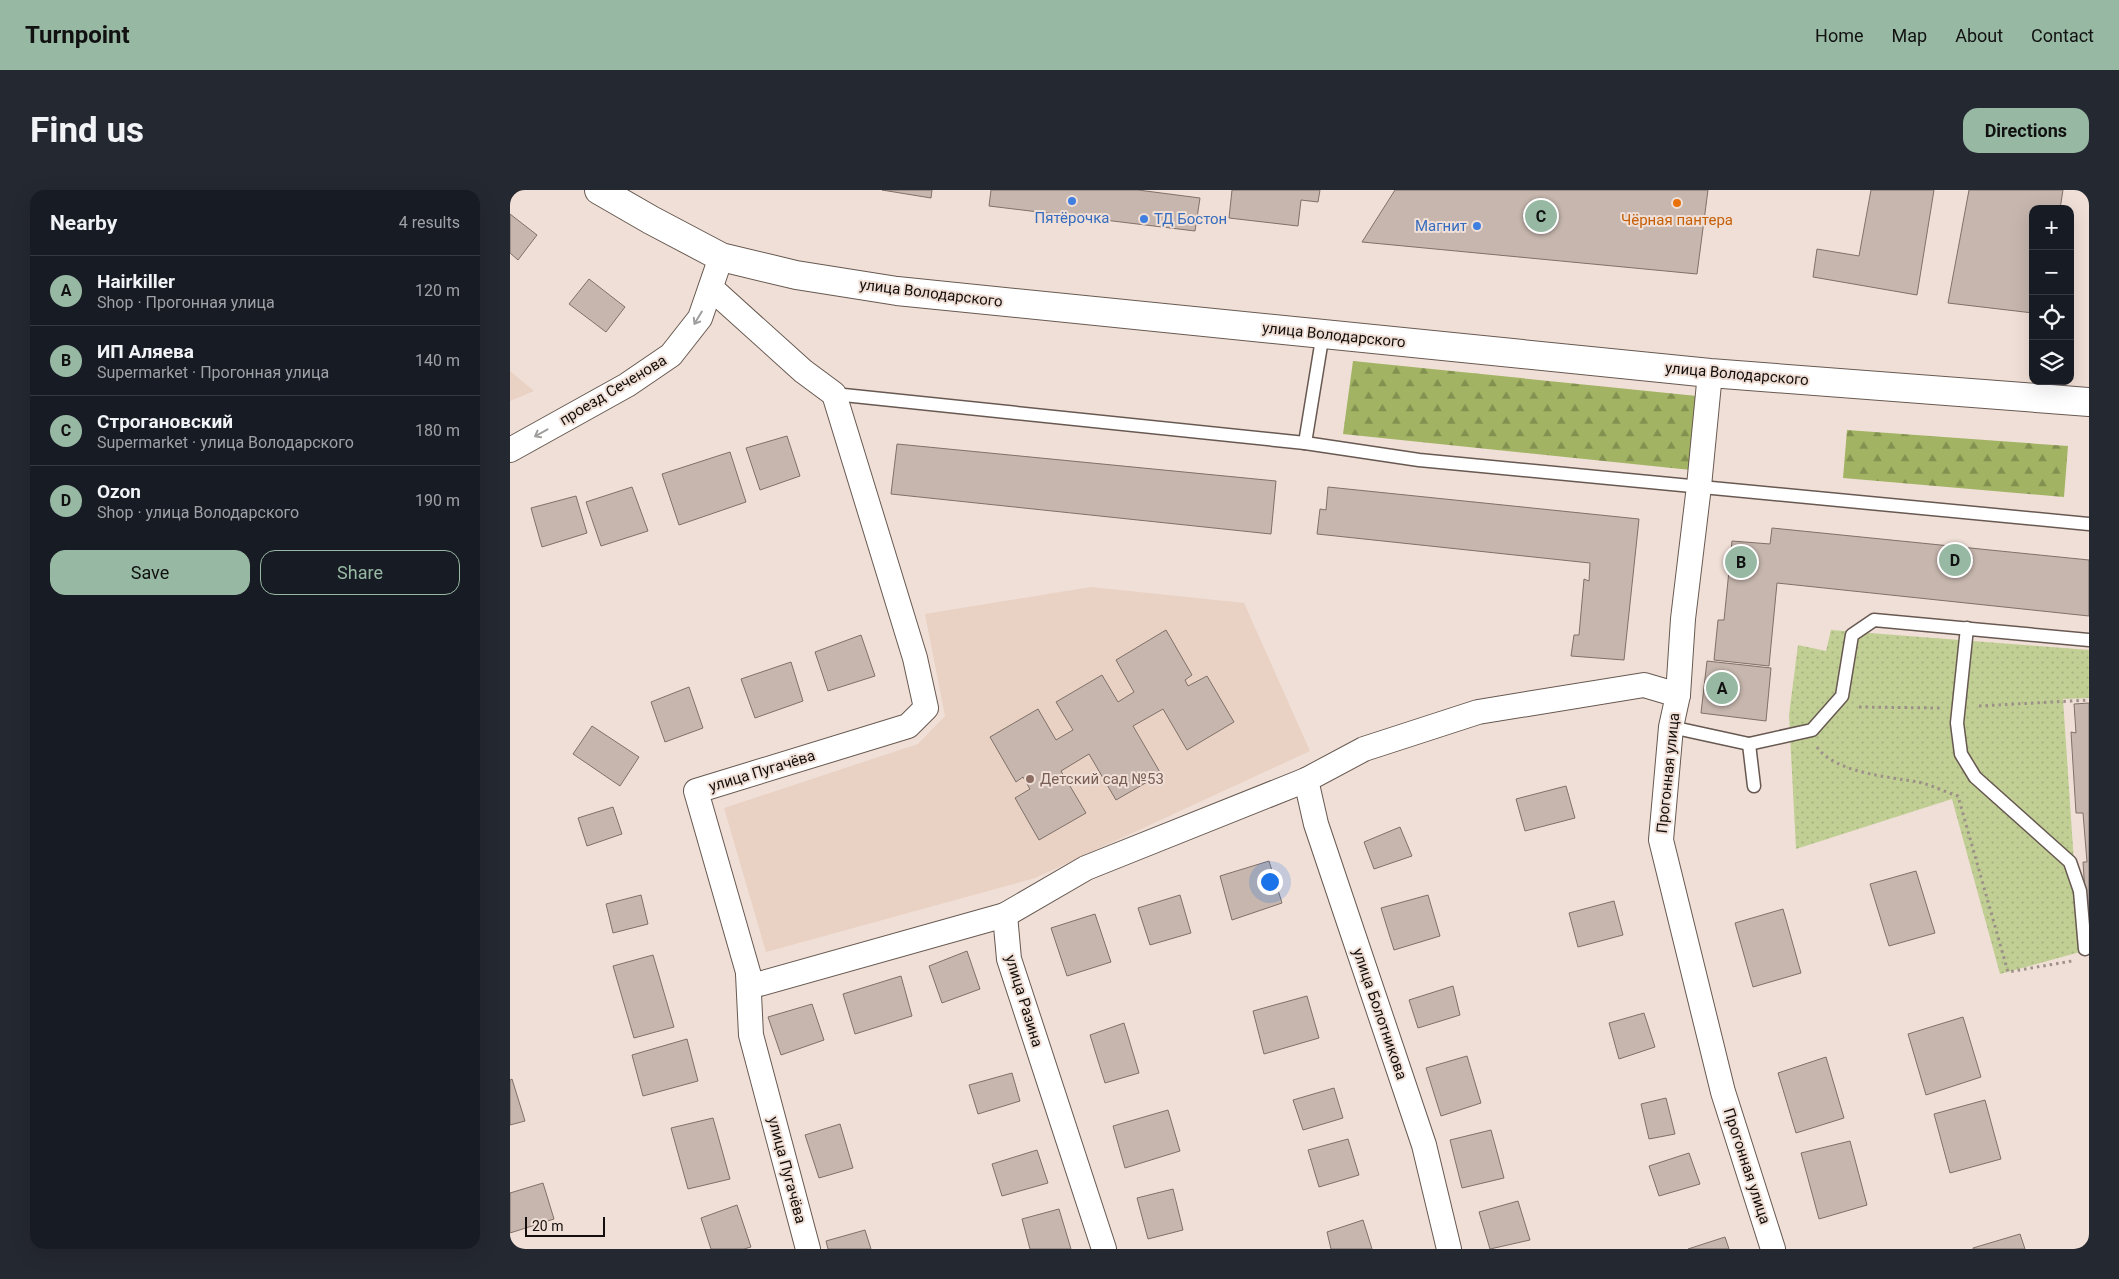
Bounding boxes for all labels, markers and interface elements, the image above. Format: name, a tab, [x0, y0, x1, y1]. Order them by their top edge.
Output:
text: Turnpoint	[25, 21, 130, 49]
text: Home	[1815, 25, 1864, 46]
text: Map	[1892, 25, 1927, 46]
text: About	[1955, 25, 2003, 46]
text: Contact	[2031, 25, 2094, 46]
button: Directions	[1963, 108, 2089, 153]
text: Find us	[30, 110, 144, 151]
marker: Пятёрочка	[1066, 195, 1078, 207]
pin: C	[1525, 197, 1557, 235]
marker: Чёрная пантера	[1671, 197, 1683, 209]
map controls	[2029, 205, 2074, 385]
button: +	[2029, 205, 2074, 250]
place label: Пятёрочка	[1035, 209, 1109, 227]
place label: ТД Бостон	[1154, 210, 1227, 228]
text: Nearby	[50, 211, 117, 235]
place label: Чёрная пантера	[1621, 211, 1733, 229]
text: 4 results	[399, 213, 460, 232]
marker: ТД Бостон	[1138, 213, 1150, 225]
place label: Магнит	[1415, 217, 1467, 235]
marker: Магнит	[1471, 220, 1483, 232]
button: −	[2029, 250, 2074, 295]
text: Hairkiller	[97, 270, 175, 293]
street label: улица Володарского	[858, 275, 1004, 311]
text: A	[61, 281, 71, 300]
text: 120 m	[415, 281, 460, 300]
text: Shop · Прогонная улица	[97, 293, 275, 312]
button: locate	[2029, 295, 2074, 340]
one-way arrow	[693, 311, 703, 325]
street label: улица Володарского	[1261, 319, 1407, 351]
text: ИП Аляева	[97, 340, 194, 363]
button: layers	[2029, 340, 2074, 385]
text: B	[61, 351, 71, 370]
text: 140 m	[415, 351, 460, 370]
street label: проезд Сеченова	[556, 351, 670, 429]
street label: улица Володарского	[1664, 359, 1810, 389]
text: Supermarket · Прогонная улица	[97, 363, 329, 382]
text: Строгановский	[97, 410, 233, 433]
text: C	[61, 421, 71, 440]
text: 180 m	[415, 421, 460, 440]
one-way arrow	[534, 429, 549, 438]
text: Supermarket · улица Володарского	[97, 433, 354, 452]
text: Ozon	[97, 480, 141, 503]
text: D	[61, 491, 71, 510]
text: 190 m	[415, 491, 460, 510]
text: Shop · улица Володарского	[97, 503, 299, 522]
pin: D	[1939, 541, 1971, 579]
pin: B	[1725, 543, 1757, 581]
button: Save	[50, 550, 250, 595]
button: Share	[260, 550, 460, 595]
pin: A	[1706, 669, 1738, 707]
street label: Прогонная улица	[1653, 712, 1683, 834]
street label: улица Пугачёва	[707, 746, 817, 796]
place label: Детский сад №53	[1040, 770, 1164, 788]
marker: Детский сад №53	[1024, 773, 1036, 785]
your location	[1257, 869, 1283, 895]
street label: улица Болотникова	[1349, 946, 1411, 1082]
street label: улица Разина	[1001, 953, 1047, 1049]
street label: Прогонная улица	[1720, 1106, 1774, 1226]
street label: улица Пугачёва	[764, 1115, 810, 1225]
scale bar	[525, 1214, 605, 1237]
text: 20 m	[532, 1218, 564, 1234]

